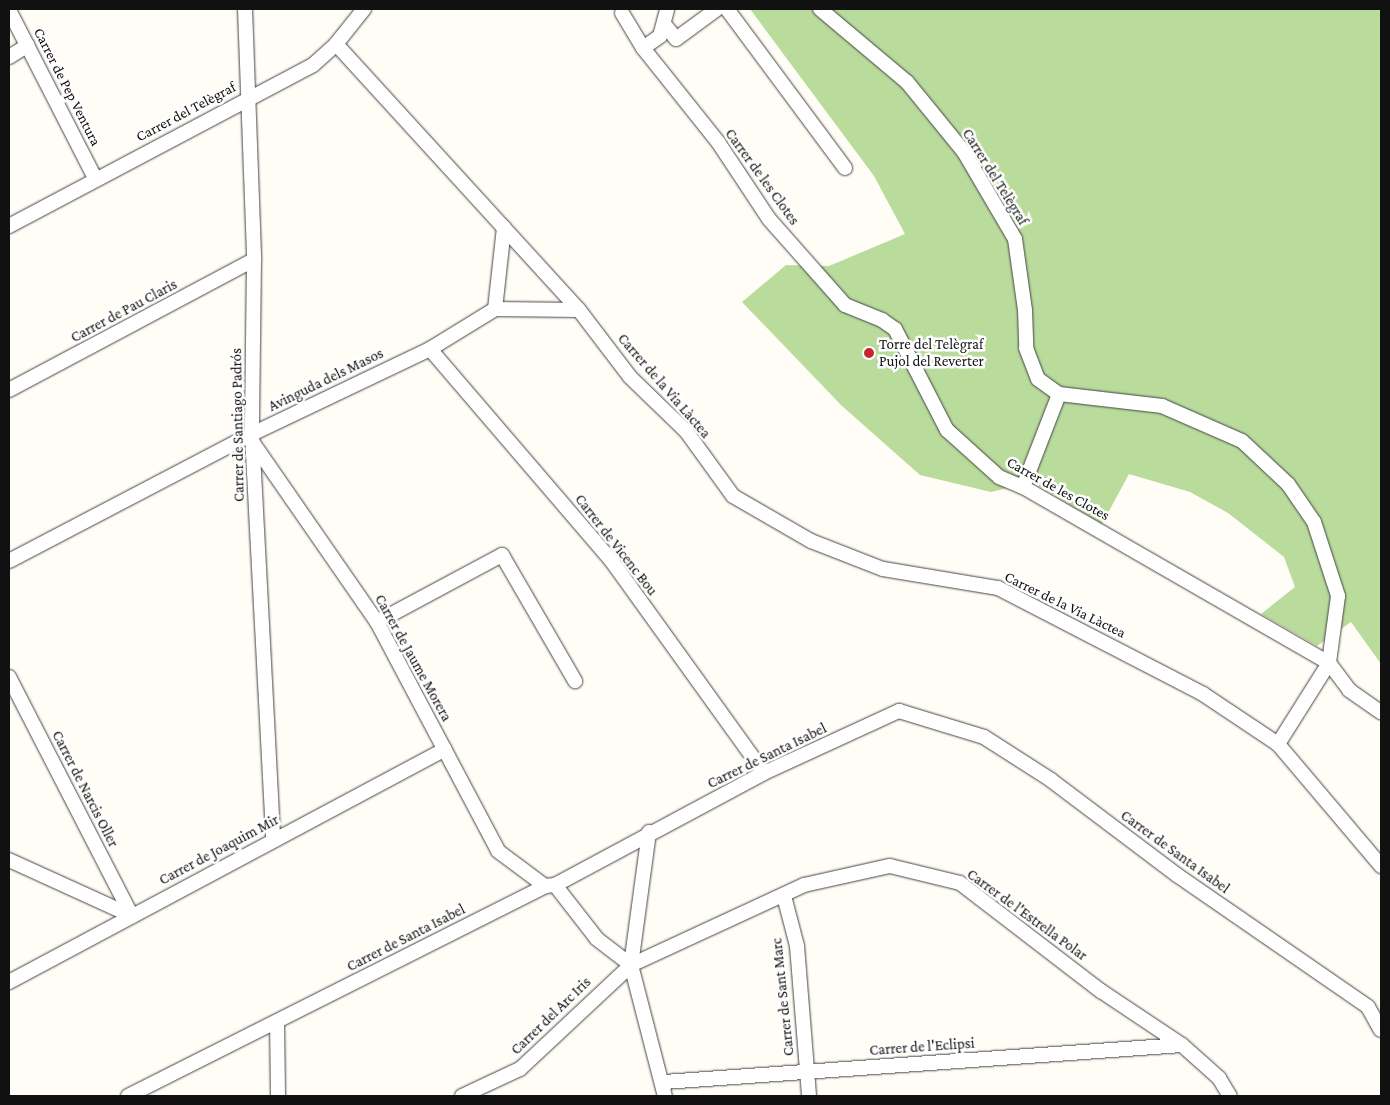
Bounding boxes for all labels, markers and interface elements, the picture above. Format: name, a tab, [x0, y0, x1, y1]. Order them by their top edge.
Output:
street label: Carrer de Pep Ventura	[29, 25, 105, 149]
street label: Carrer del Telègraf	[133, 78, 239, 146]
street label: Carrer de les Clotes	[721, 125, 803, 229]
street label: Carrer del Telègraf	[958, 125, 1032, 229]
street label: Carrer de Pau Claris	[68, 275, 180, 347]
street label: Carrer de la Via Làctea	[614, 330, 714, 442]
place label: Torre del Telègraf Pujol del Reverter	[879, 335, 984, 370]
street label: Avinguda dels Masos	[266, 344, 386, 416]
marker: Torre del Telègraf Pujol del Reverter	[863, 347, 875, 359]
street label: Carrer de Santiago Padrós	[228, 348, 248, 502]
street label: Carrer de les Clotes	[1003, 453, 1113, 525]
street label: Carrer de Vicenc Bou	[571, 491, 661, 599]
street label: Carrer de la Via Làctea	[1001, 568, 1129, 642]
street label: Carrer de Jaume Morera	[371, 591, 455, 725]
street label: Carrer de Santa Isabel	[704, 719, 830, 793]
street label: Carrer de Narcis Oller	[48, 728, 122, 850]
street label: Carrer de Santa Isabel	[1117, 806, 1233, 898]
street label: Carrer de Joaquim Mir	[156, 811, 282, 889]
street label: Carrer de l'Estrella Polar	[963, 865, 1091, 965]
street label: Carrer de Santa Isabel	[344, 900, 468, 976]
street label: Carrer de Sant Marc	[768, 937, 798, 1057]
street label: Carrer del Arc Iris	[507, 973, 595, 1059]
street label: Carrer de l'Eclipsi	[869, 1034, 975, 1060]

